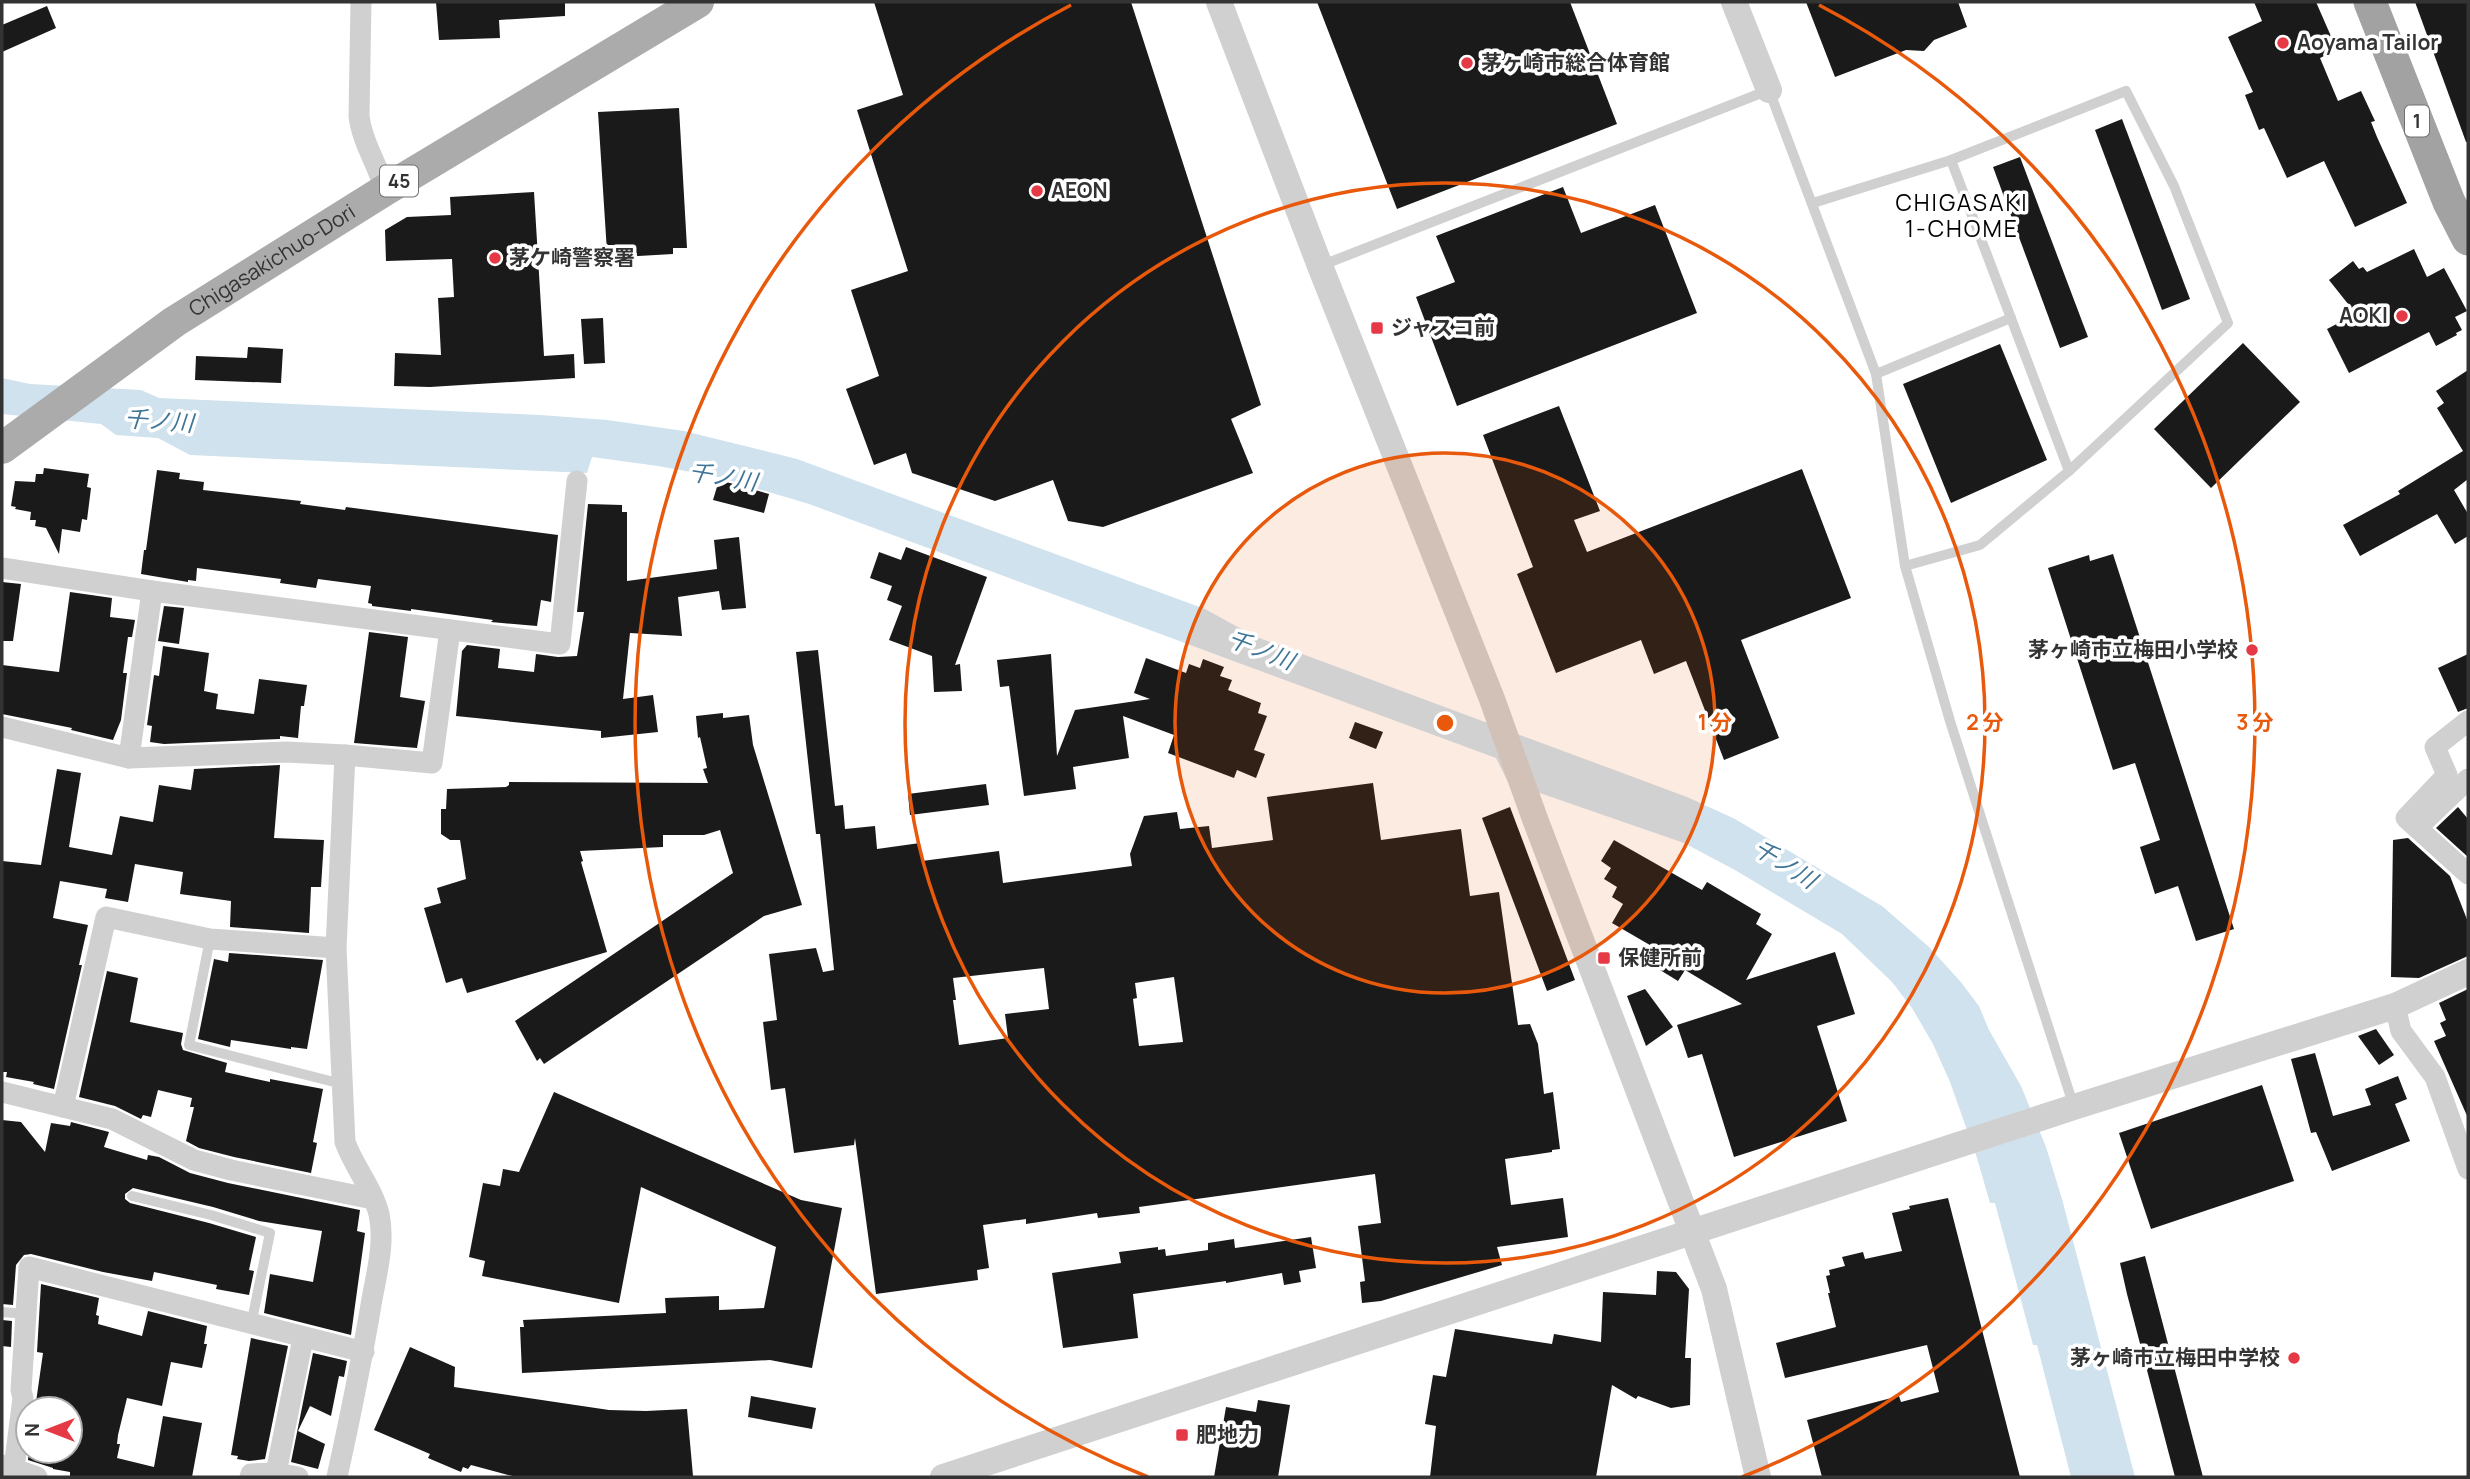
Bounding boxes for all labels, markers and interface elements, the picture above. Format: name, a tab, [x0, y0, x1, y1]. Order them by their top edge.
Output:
place label: Aoyama Tailor	[2297, 28, 2439, 56]
marker: Aoyama Tailor	[2275, 35, 2291, 51]
place label: 茅ヶ崎市総合体育館	[1481, 48, 1670, 76]
marker: 茅ヶ崎市総合体育館	[1459, 55, 1475, 71]
road number: 1	[2405, 105, 2429, 136]
road number: 45	[380, 166, 418, 196]
place label: AEON	[1051, 176, 1108, 204]
marker: AEON	[1029, 183, 1045, 199]
district label: CHIGASAKI 1-CHOME	[1895, 186, 2029, 244]
street label: Chigasakichuo-Dori	[183, 197, 360, 322]
place label: 茅ケ崎警察署	[509, 243, 635, 271]
marker: 茅ケ崎警察署	[487, 250, 503, 266]
place label: AOKI	[2339, 301, 2388, 329]
marker: AOKI	[2394, 308, 2410, 324]
place label: ジャスコ前	[1391, 313, 1495, 341]
marker: ジャスコ前	[1369, 320, 1385, 336]
water label: 千ノ川	[124, 402, 198, 439]
water label: 千ノ川	[687, 455, 763, 498]
water label: 千ノ川	[1223, 622, 1302, 677]
place label: 茅ヶ崎市立梅田小学校	[2028, 635, 2238, 663]
marker: 茅ヶ崎市立梅田小学校	[2244, 642, 2260, 658]
text: 1 分	[1698, 708, 1732, 736]
text: 2 分	[1966, 708, 2004, 736]
text: 3 分	[2236, 708, 2274, 736]
centre of rings	[1433, 711, 1457, 735]
water label: 千ノ川	[1748, 831, 1826, 897]
place label: 保健所前	[1618, 943, 1702, 971]
marker: 保健所前	[1596, 950, 1612, 966]
place label: 茅ヶ崎市立梅田中学校	[2070, 1343, 2280, 1371]
marker: 茅ヶ崎市立梅田中学校	[2286, 1350, 2302, 1366]
north arrow	[14, 1395, 84, 1465]
place label: 肥地力	[1196, 1420, 1259, 1448]
text: N	[19, 1423, 45, 1437]
marker: 肥地力	[1174, 1427, 1190, 1443]

